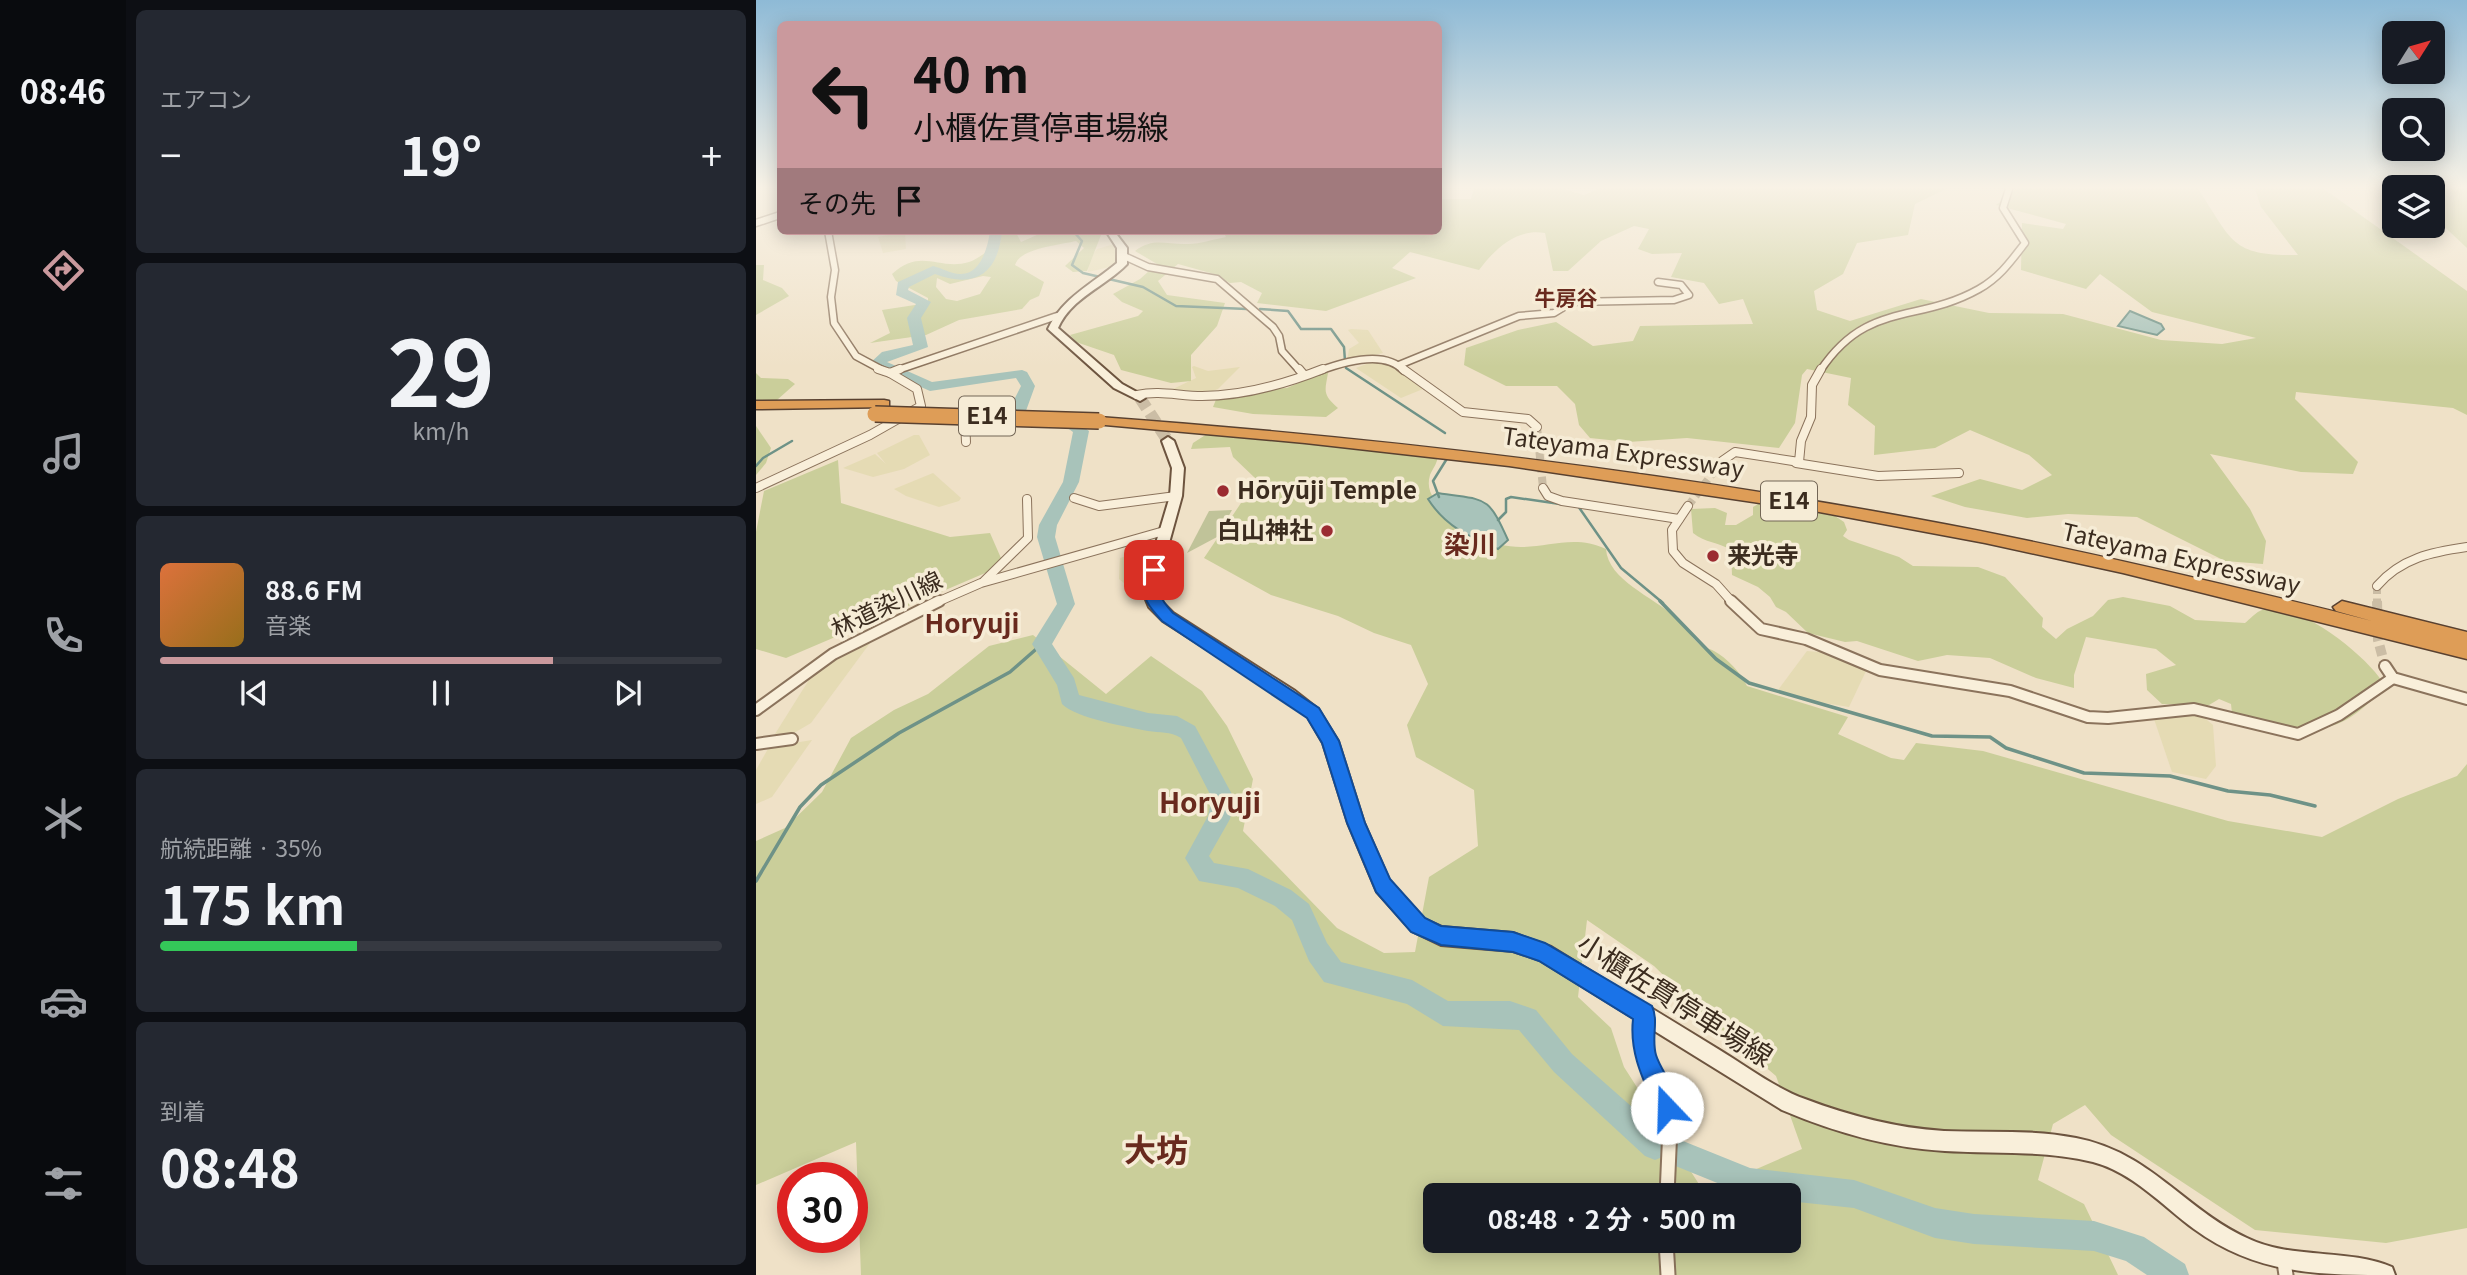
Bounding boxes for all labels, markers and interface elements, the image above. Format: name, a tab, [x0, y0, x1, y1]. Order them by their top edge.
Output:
north arrow	[2382, 21, 2445, 84]
map controls	[2382, 21, 2445, 238]
text: 40 m	[913, 36, 1029, 107]
icon: left	[798, 49, 889, 140]
text: 08:46	[20, 67, 106, 113]
text: エアコン	[160, 81, 252, 115]
button: search	[2382, 98, 2445, 161]
text: 小櫃佐貫停車場線	[913, 102, 1169, 148]
text: 19°	[400, 116, 482, 191]
text: −	[160, 126, 181, 181]
text: +	[701, 126, 722, 181]
button: layers	[2382, 175, 2445, 238]
icon: arrive	[890, 182, 928, 220]
text: その先	[798, 183, 876, 220]
icon: directions	[39, 246, 88, 295]
district label: 牛房谷	[1535, 282, 1598, 312]
text: 29	[387, 301, 495, 433]
road number: E14	[959, 396, 1015, 436]
text: km/h	[413, 413, 469, 447]
street label: Tateyama Expressway	[1500, 416, 1747, 485]
icon: music	[39, 429, 88, 478]
place label: Hōryūji Temple	[1237, 471, 1417, 506]
road number: E14	[1761, 481, 1817, 520]
marker: Hōryūji Temple	[1215, 483, 1231, 499]
place label: 白山神社	[1217, 511, 1313, 546]
street label: Tateyama Expressway	[2059, 512, 2305, 601]
marker: 白山神社	[1319, 523, 1335, 539]
district label: 染川	[1444, 524, 1496, 561]
place label: 来光寺	[1727, 536, 1799, 571]
pin	[1124, 540, 1184, 600]
marker: 来光寺	[1705, 548, 1721, 564]
icon: arrive	[1135, 551, 1173, 589]
street label: 林道染川線	[824, 561, 948, 645]
text: 88.6 FM	[265, 570, 363, 607]
district label: Horyuji	[925, 603, 1019, 640]
text: 音楽	[265, 607, 311, 641]
icon: phone	[39, 611, 88, 660]
icon: previous	[235, 674, 273, 712]
icon: pause	[422, 674, 460, 712]
icon: next	[609, 674, 647, 712]
district label: Horyuji	[1159, 781, 1261, 821]
icon: climate	[39, 794, 88, 843]
text: 航続距離 · 35%	[160, 830, 322, 864]
text: 175 km	[160, 865, 345, 940]
street label: 小櫃佐貫停車場線	[1570, 922, 1782, 1075]
icon: car	[39, 977, 88, 1026]
position arrow	[1630, 1071, 1704, 1145]
text: 到着	[160, 1093, 206, 1127]
district label: 大坊	[1124, 1125, 1188, 1171]
text: 08:48	[160, 1128, 300, 1203]
icon: filters	[39, 1159, 88, 1208]
speed limit sign: 30	[777, 1162, 868, 1253]
text: 08:48 · 2 分 · 500 m	[1488, 1199, 1736, 1236]

